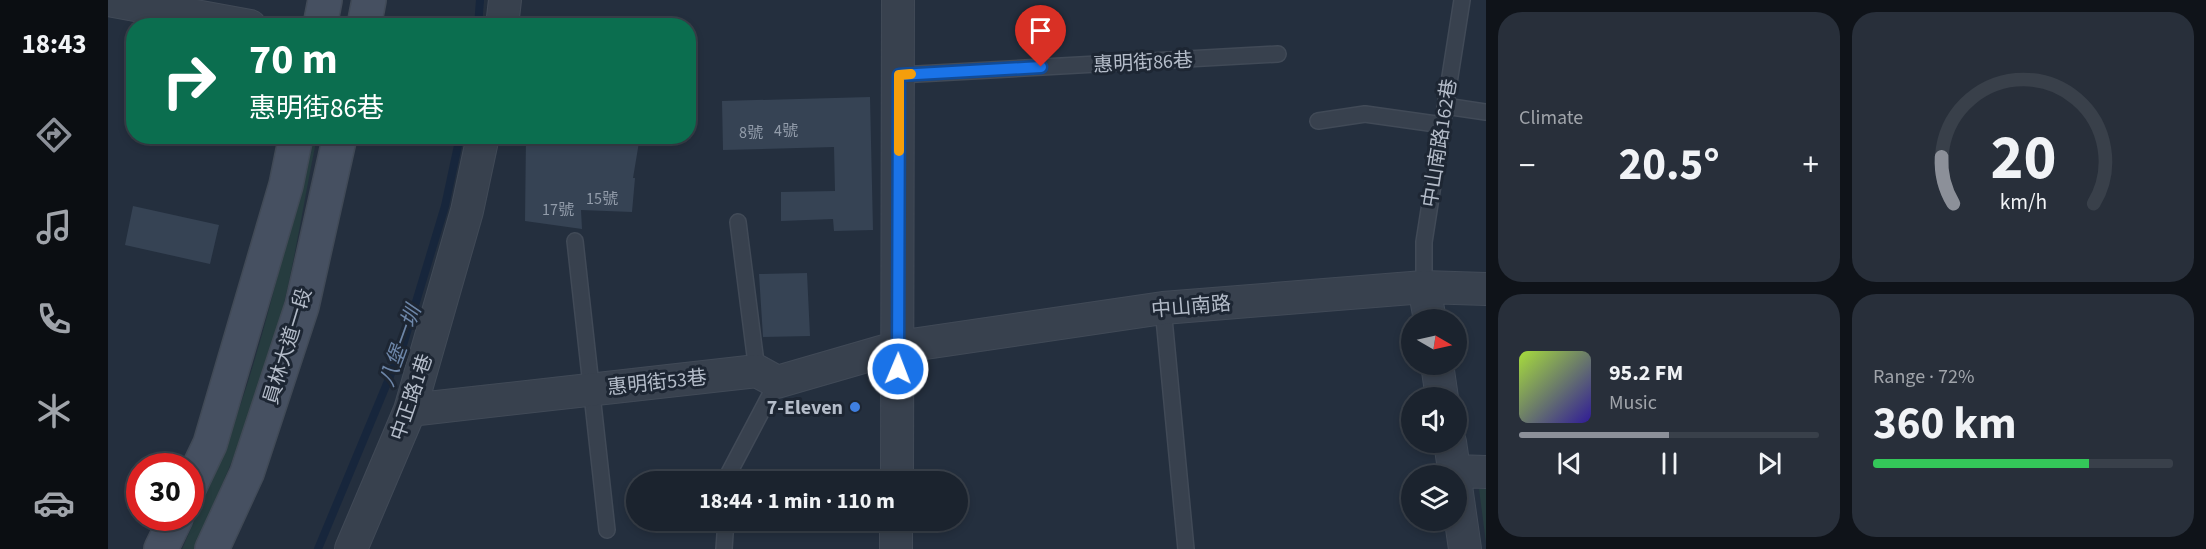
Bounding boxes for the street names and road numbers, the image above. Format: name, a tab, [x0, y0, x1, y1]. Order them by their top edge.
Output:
street label: 惠明街86巷	[1092, 46, 1194, 80]
street label: 中山南路162巷	[1416, 77, 1464, 209]
street label: 員林大道一段	[257, 285, 319, 408]
street label: 中山南路	[1150, 290, 1232, 324]
street label: 中正路1巷	[384, 350, 440, 444]
street label: 惠明街53巷	[606, 364, 708, 402]

